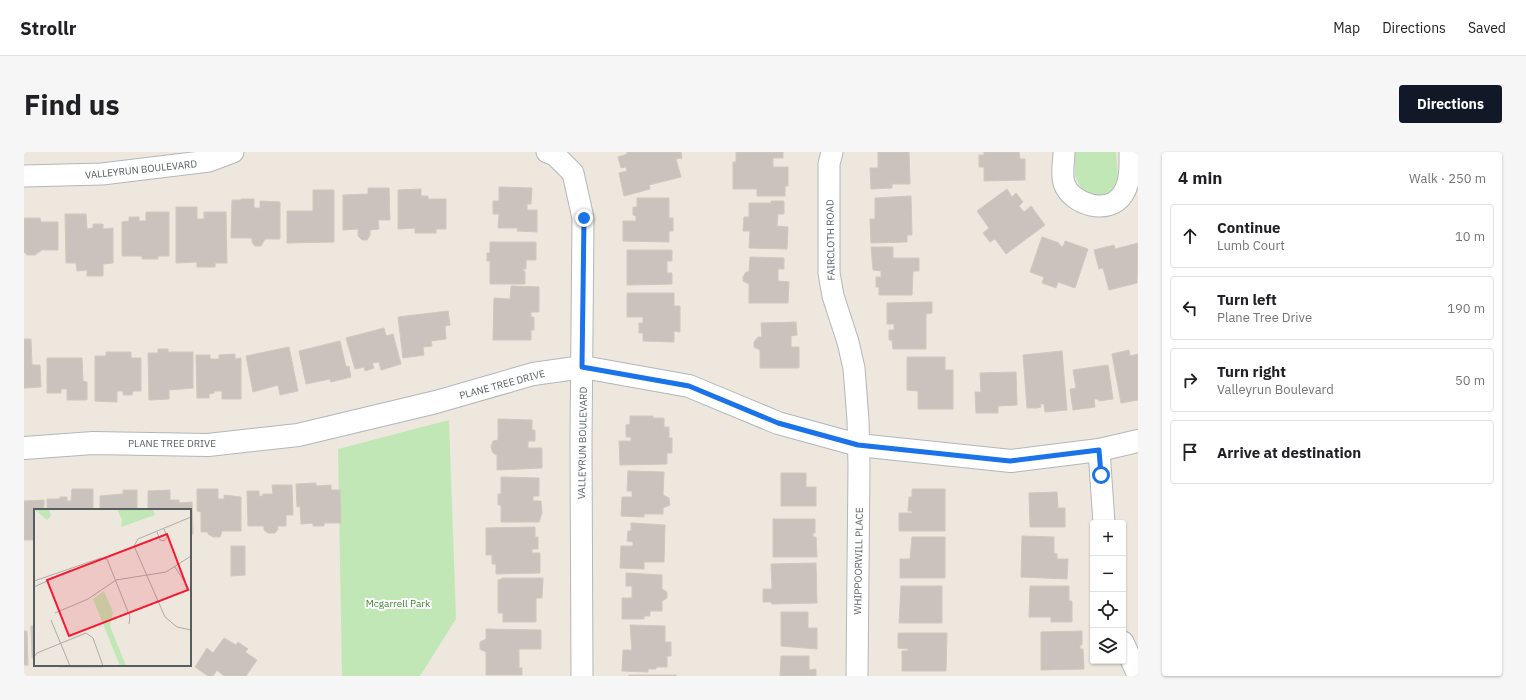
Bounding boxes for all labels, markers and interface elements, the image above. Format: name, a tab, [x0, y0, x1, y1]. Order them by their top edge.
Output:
text: Strollr	[20, 16, 76, 40]
text: Map	[1333, 19, 1360, 37]
text: Directions	[1382, 19, 1446, 37]
text: Saved	[1468, 19, 1506, 37]
button: Directions	[1399, 85, 1502, 123]
text: Find us	[24, 86, 120, 123]
street label: VALLEYRUN BOULEVARD	[84, 157, 198, 182]
text: 4 min	[1178, 167, 1222, 189]
text: Walk · 250 m	[1409, 170, 1486, 187]
street label: FAIRCLOTH ROAD	[823, 199, 838, 281]
route end	[575, 209, 593, 227]
text: Continue	[1217, 218, 1281, 237]
icon: ahead	[1179, 225, 1201, 247]
text: 10 m	[1455, 228, 1485, 245]
text: Lumb Court	[1217, 237, 1285, 254]
text: Turn left	[1217, 290, 1277, 309]
icon: left	[1179, 297, 1201, 319]
text: 190 m	[1447, 300, 1485, 317]
text: Plane Tree Drive	[1217, 309, 1312, 326]
text: Turn right	[1217, 362, 1286, 381]
street label: PLANE TREE DRIVE	[458, 367, 547, 402]
icon: right	[1179, 369, 1201, 391]
text: 50 m	[1455, 372, 1485, 389]
text: Valleyrun Boulevard	[1217, 381, 1334, 398]
street label: VALLEYRUN BOULEVARD	[575, 386, 590, 499]
street label: PLANE TREE DRIVE	[128, 437, 216, 450]
icon: arrive	[1179, 441, 1201, 463]
text: Arrive at destination	[1217, 443, 1361, 462]
route start	[1092, 466, 1110, 484]
street label: WHIPPOORWILL PLACE	[851, 507, 866, 615]
inset map	[34, 509, 191, 666]
map controls	[1090, 520, 1126, 664]
button: +	[1090, 520, 1126, 556]
button: −	[1090, 556, 1126, 592]
button: locate	[1090, 592, 1126, 628]
park label: Mcgarrell Park	[366, 597, 431, 610]
button: layers	[1090, 628, 1126, 664]

